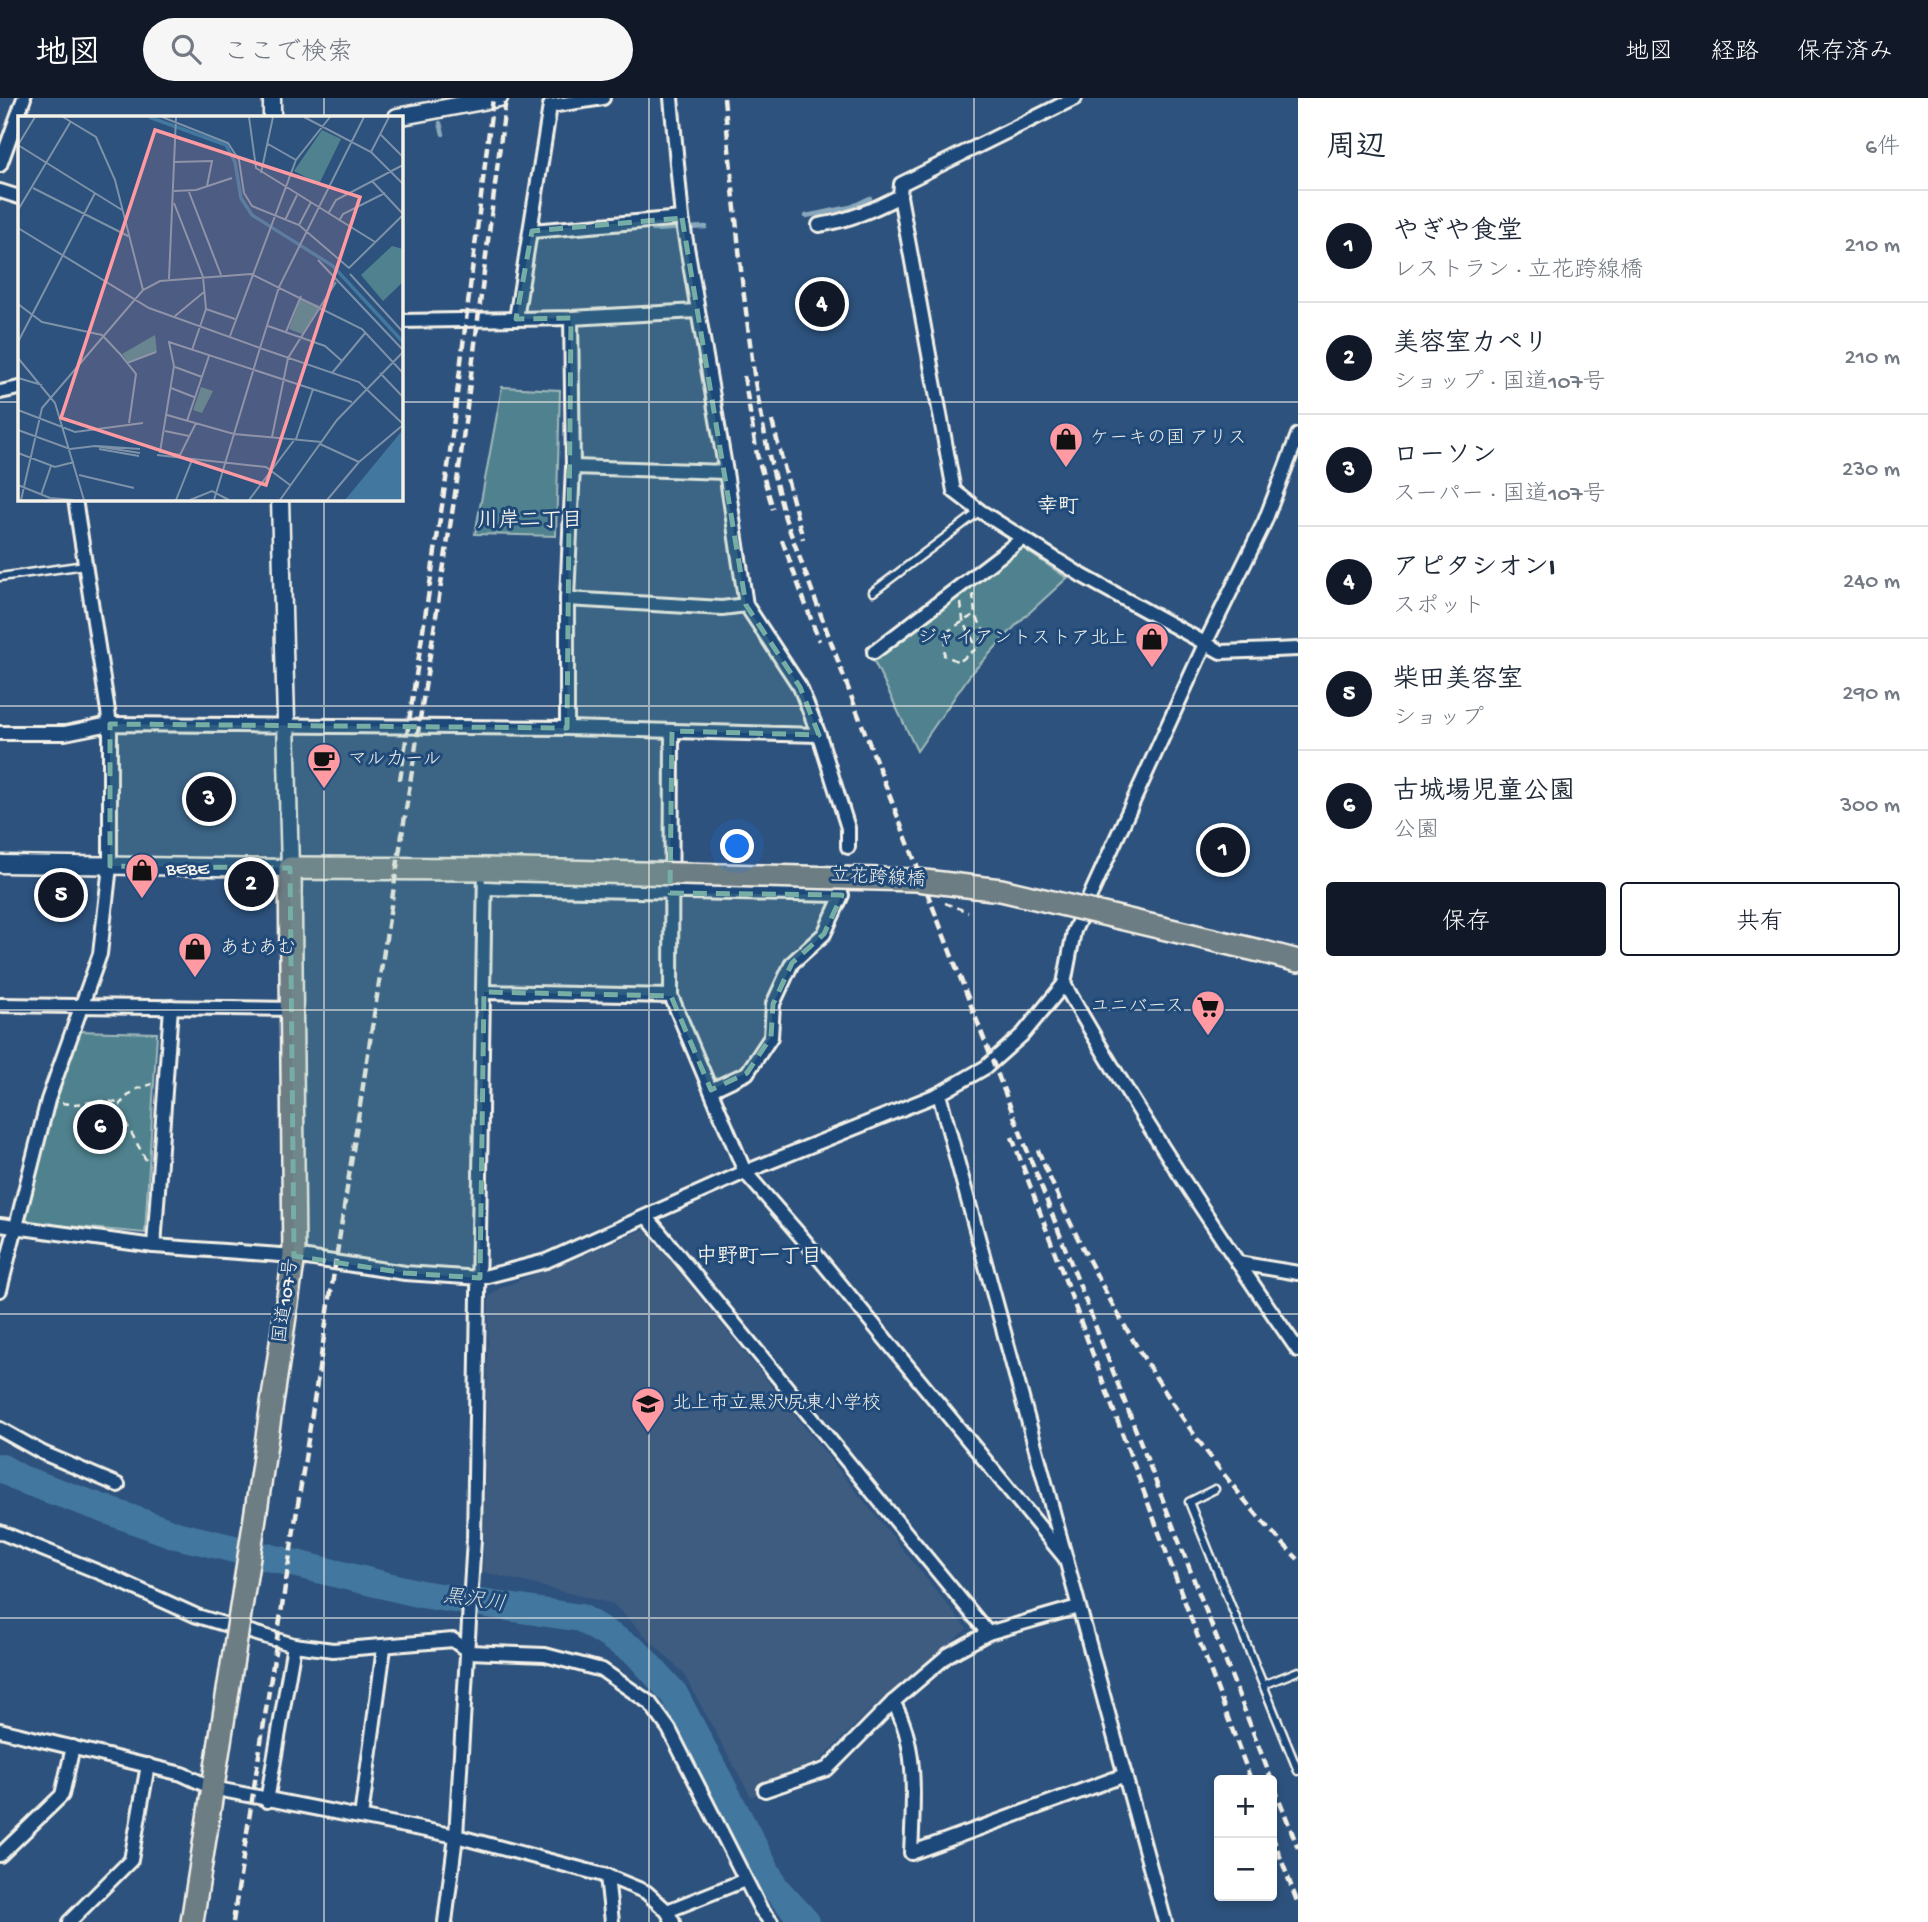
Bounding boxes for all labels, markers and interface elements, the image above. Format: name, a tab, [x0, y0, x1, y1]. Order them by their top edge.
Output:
search box	[143, 18, 633, 81]
icon: search	[167, 30, 205, 68]
text: 地図	[35, 37, 101, 75]
text: ここで検索	[223, 39, 353, 70]
text: 地図	[1625, 39, 1673, 68]
text: 経路	[1711, 39, 1759, 68]
text: 保存済み	[1797, 39, 1893, 68]
inset map	[18, 116, 402, 500]
text: 周辺	[1326, 132, 1386, 167]
text: 6件	[1865, 135, 1900, 162]
text: やぎや食堂	[1393, 218, 1522, 249]
text: 1	[1344, 233, 1354, 260]
text: 210 m	[1845, 233, 1900, 260]
text: レストラン · 立花跨線橋	[1393, 258, 1643, 285]
pin: 4	[799, 278, 845, 330]
text: 美容室カペリ	[1393, 330, 1549, 361]
text: 2	[1343, 345, 1355, 372]
text: 210 m	[1845, 345, 1900, 372]
text: ショップ · 国道107号	[1393, 370, 1606, 397]
shop icon: ケーキの国 アリス	[1047, 420, 1085, 469]
place label: ケーキの国 アリス	[1090, 428, 1247, 451]
text: ローソン	[1393, 442, 1497, 473]
text: 3	[1343, 457, 1355, 484]
text: 230 m	[1842, 457, 1900, 484]
text: スーパー · 国道107号	[1393, 482, 1606, 509]
district label: 幸町	[1037, 494, 1079, 521]
district label: 川岸二丁目	[478, 508, 583, 535]
text: アピタシオンI	[1393, 554, 1555, 585]
text: 4	[1344, 569, 1354, 596]
text: 240 m	[1843, 569, 1900, 596]
text: スポット	[1393, 594, 1485, 621]
shop icon: ジャイアントストア北上	[1133, 620, 1171, 669]
place label: ジャイアントストア北上	[917, 628, 1128, 651]
text: 柴田美容室	[1393, 666, 1523, 697]
text: 5	[1343, 681, 1355, 708]
text: 290 m	[1842, 681, 1900, 708]
text: ショップ	[1393, 706, 1484, 733]
cafe icon: マルカール	[305, 741, 343, 790]
place label: マルカール	[348, 749, 441, 772]
pin: 3	[186, 773, 232, 825]
text: 古城場児童公園	[1393, 778, 1575, 809]
text: 6	[1343, 793, 1355, 820]
text: 300 m	[1840, 793, 1900, 820]
text: 公園	[1393, 818, 1439, 845]
pin: 1	[1200, 824, 1246, 876]
your location	[720, 829, 754, 863]
shop icon: BEBE	[123, 851, 161, 900]
pin: 2	[228, 858, 274, 910]
place label: BEBE	[165, 859, 210, 882]
street label: 立花跨線橋	[830, 864, 926, 893]
pin: 5	[38, 869, 84, 921]
button: 保存	[1326, 882, 1606, 956]
button: 共有	[1620, 882, 1900, 956]
shop icon: あむあむ	[176, 930, 214, 979]
place label: あむあむ	[220, 938, 296, 961]
supermarket icon: ユニバース	[1189, 988, 1227, 1037]
place label: ユニバース	[1090, 996, 1184, 1019]
pin: 6	[77, 1101, 123, 1153]
district label: 中野町一丁目	[696, 1244, 822, 1271]
street label: 国道107号	[269, 1257, 304, 1345]
school or university icon: 北上市立黒沢尻東小学校	[629, 1385, 667, 1434]
place label: 北上市立黒沢尻東小学校	[672, 1392, 881, 1416]
water label: 黒沢川	[441, 1584, 507, 1619]
map controls	[1214, 1775, 1277, 1901]
button: +	[1214, 1775, 1277, 1838]
button: −	[1214, 1838, 1277, 1901]

